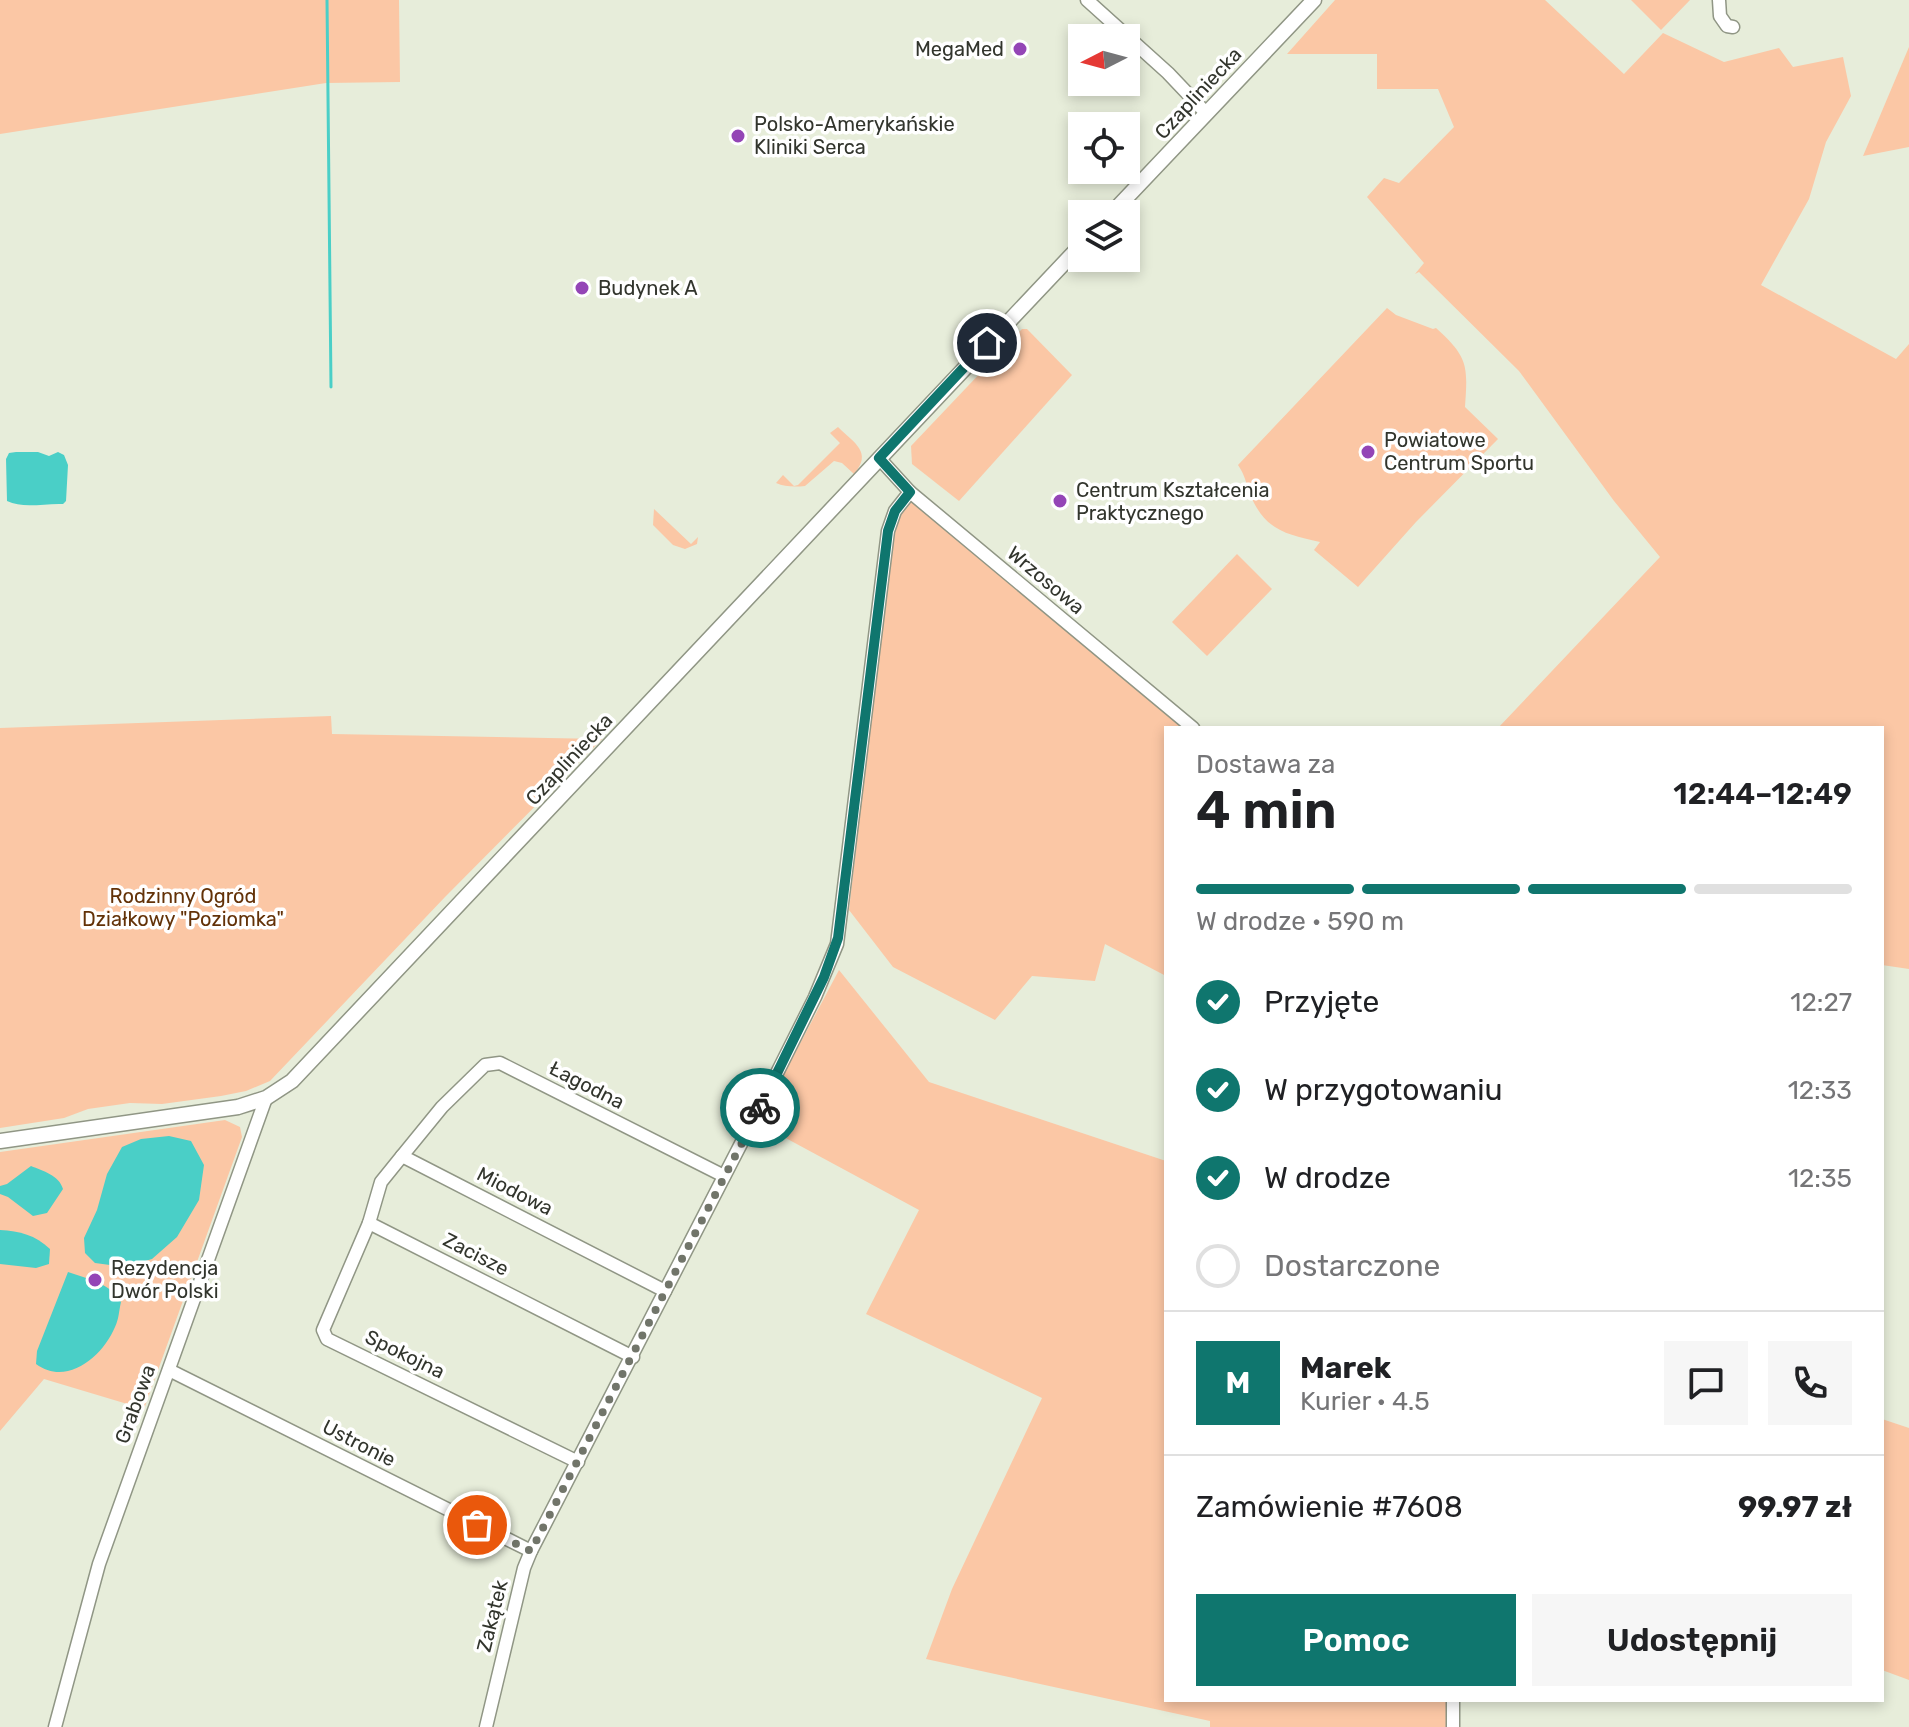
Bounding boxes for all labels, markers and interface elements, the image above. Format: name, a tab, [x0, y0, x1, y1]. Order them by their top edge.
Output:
north arrow	[1068, 24, 1140, 96]
map controls	[1068, 24, 1140, 272]
place label: MegaMed	[915, 37, 1004, 61]
marker: MegaMed	[1011, 40, 1029, 58]
street label: Czapliniecka	[1149, 42, 1247, 144]
place label: Polsko-Amerykańskie Kliniki Serca	[754, 112, 955, 159]
button: locate	[1068, 112, 1140, 184]
marker: Polsko-Amerykańskie Kliniki Serca	[729, 127, 747, 145]
button: layers	[1068, 200, 1140, 272]
place label: Budynek A	[598, 276, 698, 300]
marker: Budynek A	[573, 279, 591, 297]
pin	[953, 309, 1021, 377]
icon: home	[965, 321, 1009, 365]
place label: Powiatowe Centrum Sportu	[1384, 428, 1534, 475]
marker: Powiatowe Centrum Sportu	[1359, 443, 1377, 461]
place label: Centrum Kształcenia Praktycznego	[1076, 478, 1269, 525]
marker: Centrum Kształcenia Praktycznego	[1051, 492, 1069, 510]
street label: Wrzosowa	[1003, 541, 1089, 619]
street label: Czapliniecka	[520, 708, 618, 810]
text: Dostawa za	[1196, 749, 1335, 780]
text: 12:44–12:49	[1673, 776, 1852, 812]
text: 4 min	[1196, 779, 1337, 841]
park label: Rodzinny Ogród Działkowy "Poziomka"	[82, 884, 284, 931]
text: W drodze · 590 m	[1196, 906, 1404, 937]
icon: check	[1196, 980, 1240, 1024]
text: Przyjęte	[1264, 984, 1379, 1020]
text: 12:27	[1790, 987, 1852, 1018]
street label: Łagodna	[545, 1056, 629, 1114]
courier	[720, 1068, 800, 1148]
icon: check	[1196, 1068, 1240, 1112]
text: W przygotowaniu	[1264, 1072, 1503, 1108]
text: 12:33	[1788, 1075, 1852, 1106]
icon: bike	[738, 1086, 782, 1130]
icon: check	[1196, 1156, 1240, 1200]
text: W drodze	[1264, 1160, 1391, 1196]
street label: Miodowa	[473, 1162, 557, 1220]
text: 12:35	[1788, 1163, 1852, 1194]
street label: Zacisze	[439, 1227, 513, 1281]
text: Dostarczone	[1264, 1248, 1440, 1284]
place label: Rezydencja Dwór Polski	[111, 1256, 218, 1303]
marker: Rezydencja Dwór Polski	[86, 1271, 104, 1289]
street label: Spokojna	[361, 1324, 449, 1384]
button: chat	[1664, 1341, 1748, 1425]
button: phone	[1768, 1341, 1852, 1425]
text: Marek	[1300, 1350, 1391, 1386]
street label: Grabowa	[110, 1361, 160, 1447]
text: M	[1226, 1365, 1250, 1401]
text: Kurier · 4.5	[1300, 1386, 1430, 1417]
street label: Ustronie	[318, 1414, 400, 1472]
text: Zamówienie #7608	[1196, 1489, 1463, 1525]
text: 99.97 zł	[1738, 1489, 1852, 1525]
pin	[443, 1491, 511, 1559]
icon: bag	[455, 1503, 499, 1547]
street label: Zakątek	[471, 1577, 513, 1655]
button: Pomoc	[1196, 1594, 1516, 1686]
button: Udostępnij	[1532, 1594, 1852, 1686]

